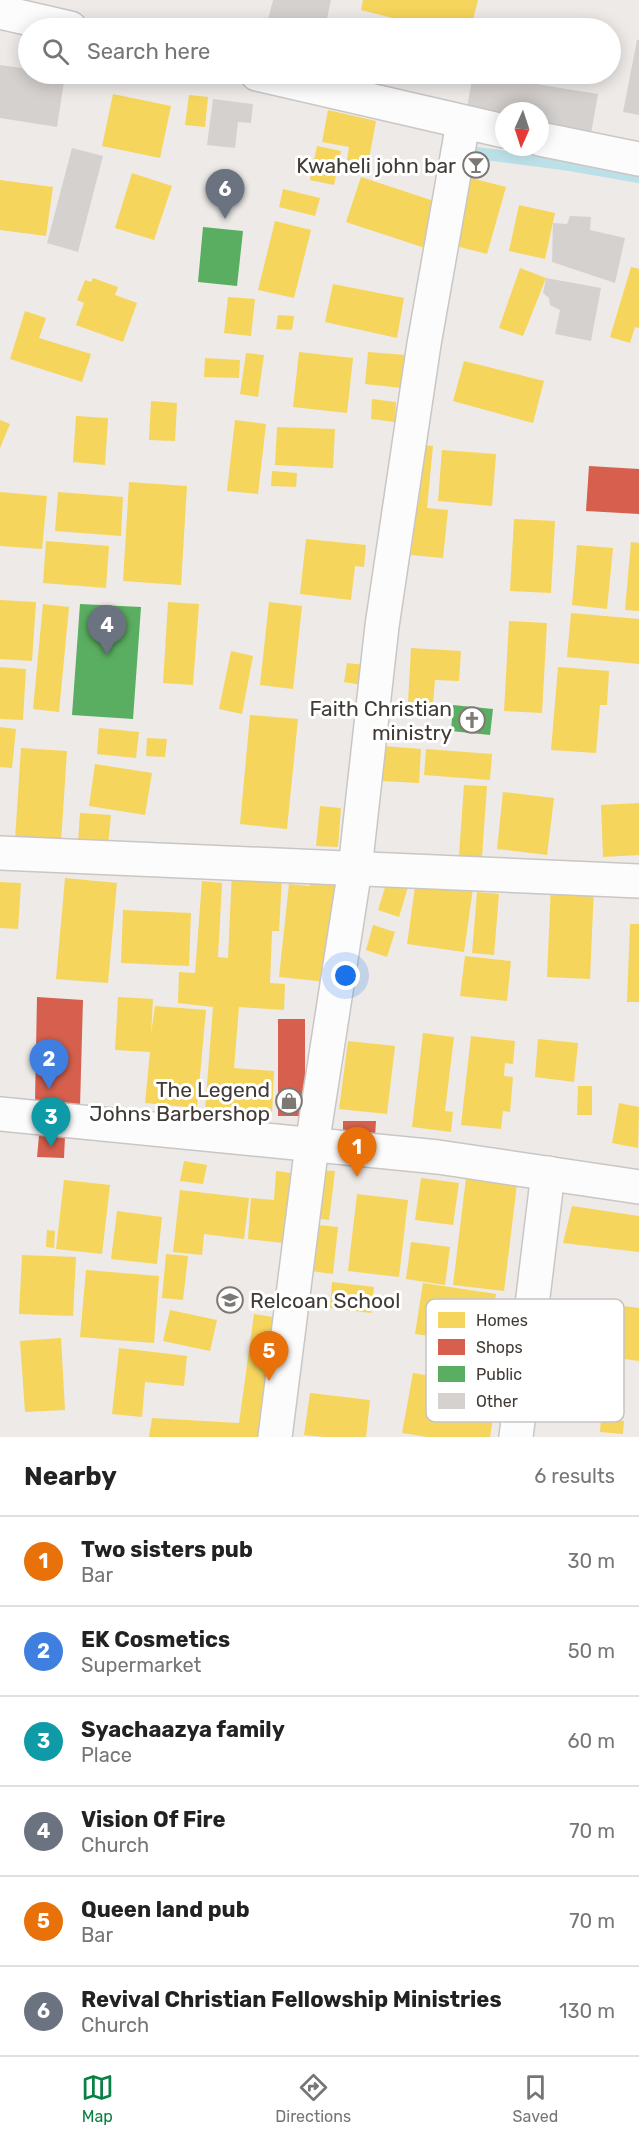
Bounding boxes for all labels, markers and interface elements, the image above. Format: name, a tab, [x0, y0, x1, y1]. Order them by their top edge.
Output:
search box	[18, 18, 621, 84]
icon: search	[39, 35, 72, 68]
text: Search here	[87, 38, 210, 65]
north arrow	[495, 102, 549, 156]
bar icon: Kwaheli john bar	[461, 150, 491, 180]
place label: Kwaheli john bar	[296, 153, 456, 178]
pin: 6	[206, 170, 244, 219]
pin: 4	[88, 606, 126, 655]
place label: Faith Christian ministry	[309, 696, 452, 745]
church icon: Faith Christian ministry	[457, 705, 487, 735]
your location	[331, 961, 360, 990]
pin: 2	[29, 1040, 68, 1089]
place label: The Legend Johns Barbershop	[89, 1077, 270, 1126]
shop icon: The Legend Johns Barbershop	[274, 1086, 304, 1116]
pin: 3	[32, 1098, 70, 1147]
pin: 1	[338, 1128, 376, 1177]
school or university icon: Relcoan School	[215, 1285, 245, 1315]
place label: Relcoan School	[250, 1288, 400, 1313]
legend	[426, 1299, 624, 1422]
text: Homes	[476, 1311, 528, 1330]
pin: 5	[250, 1332, 288, 1381]
text: Shops	[476, 1338, 523, 1357]
text: Public	[476, 1365, 522, 1384]
text: Other	[476, 1392, 518, 1411]
text: Nearby	[24, 1461, 117, 1492]
text: 6 results	[534, 1464, 615, 1488]
text: Two sisters pub	[81, 1536, 253, 1563]
text: 1	[39, 1549, 48, 1573]
text: 30 m	[568, 1549, 615, 1573]
text: Bar	[81, 1563, 113, 1587]
text: EK Cosmetics	[81, 1626, 230, 1653]
text: 2	[37, 1639, 50, 1663]
text: 50 m	[568, 1639, 615, 1663]
text: Supermarket	[81, 1653, 201, 1677]
text: Syachaazya family	[81, 1716, 285, 1743]
text: 3	[37, 1729, 50, 1753]
text: 60 m	[568, 1729, 615, 1753]
text: Place	[81, 1743, 132, 1767]
text: Vision Of Fire	[81, 1806, 226, 1833]
text: 4	[37, 1819, 50, 1843]
text: 70 m	[569, 1819, 615, 1843]
text: Church	[81, 1833, 149, 1857]
text: Queen land pub	[81, 1896, 250, 1923]
text: 5	[37, 1909, 50, 1933]
text: 70 m	[569, 1909, 615, 1933]
text: Bar	[81, 1923, 113, 1947]
text: Revival Christian Fellowship Ministries	[81, 1986, 502, 2013]
text: 6	[37, 1999, 50, 2023]
text: 130 m	[559, 1999, 615, 2023]
text: Church	[81, 2013, 149, 2037]
tab: Map	[81, 2071, 114, 2126]
tab: Directions	[275, 2071, 351, 2126]
tab: Saved	[513, 2071, 558, 2126]

